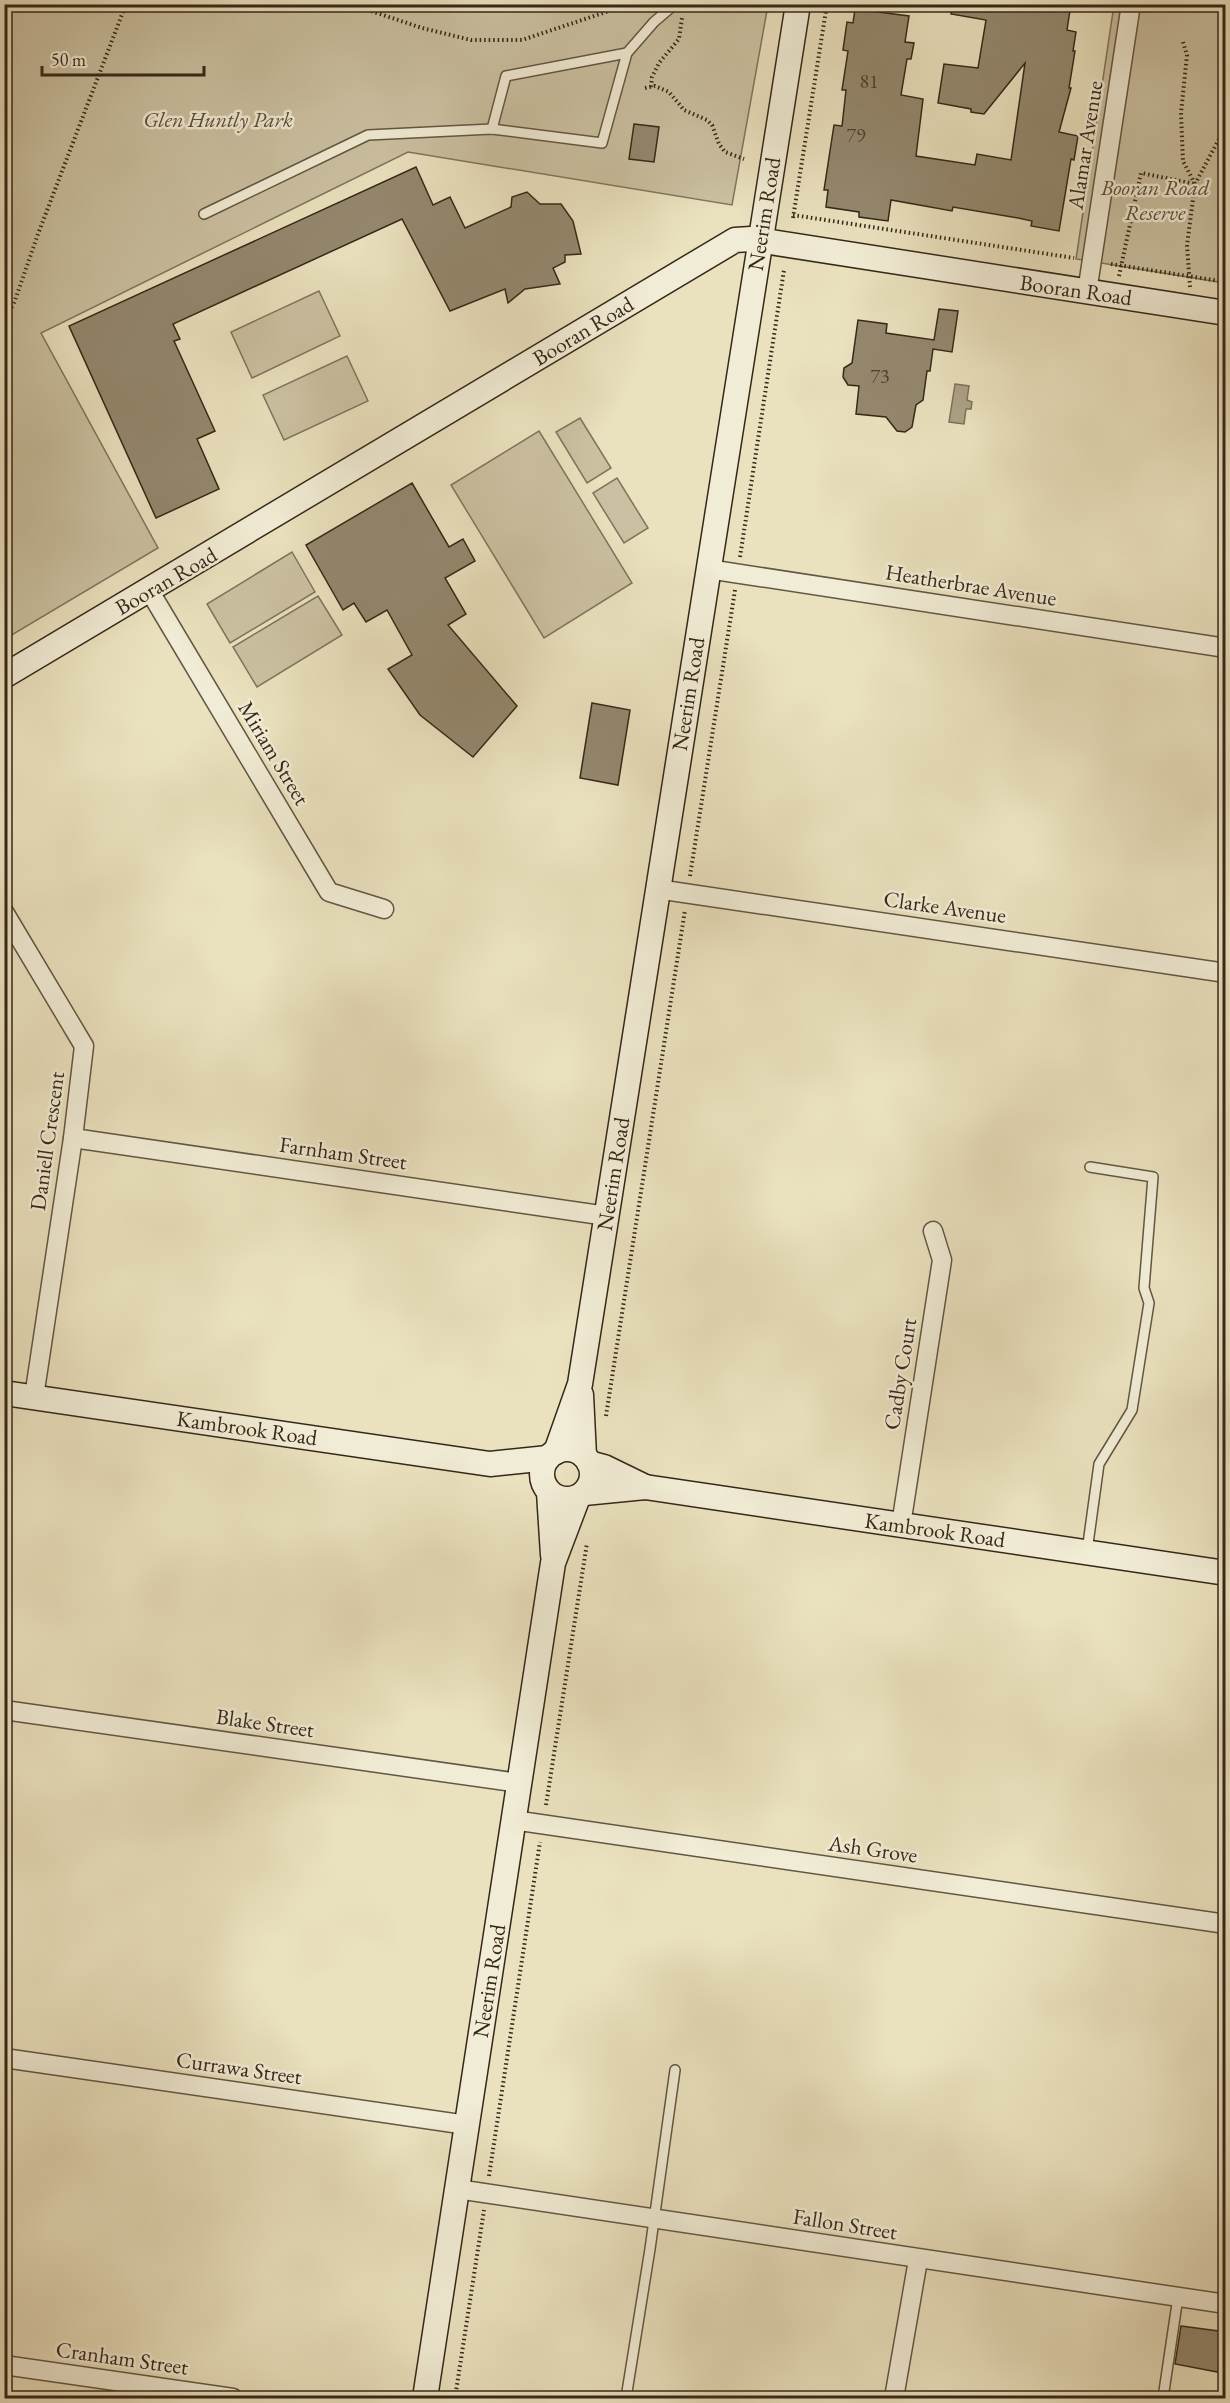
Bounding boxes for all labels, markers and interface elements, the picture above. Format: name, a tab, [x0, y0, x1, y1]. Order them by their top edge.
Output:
scale bar	[42, 39, 204, 77]
text: 50 m	[51, 48, 86, 71]
house number: 81	[859, 68, 879, 94]
street label: Alamar Avenue	[1060, 78, 1110, 212]
park label: Glen Huntly Park	[143, 105, 293, 134]
house number: 79	[846, 122, 866, 148]
street label: Neerim Road	[741, 154, 787, 273]
park label: Booran Road Reserve	[1100, 173, 1210, 227]
street label: Booran Road	[1018, 268, 1135, 312]
street label: Booran Road	[527, 289, 640, 373]
house number: 73	[870, 363, 890, 389]
street label: Booran Road	[110, 540, 223, 622]
street label: Heatherbrae Avenue	[883, 557, 1059, 613]
street label: Neerim Road	[665, 634, 711, 753]
street label: Miriam Street	[232, 696, 316, 811]
street label: Clarke Avenue	[882, 884, 1009, 930]
street label: Daniell Crescent	[23, 1069, 71, 1212]
street label: Neerim Road	[590, 1114, 636, 1233]
street label: Farnham Street	[277, 1130, 409, 1176]
street label: Cadby Court	[877, 1316, 923, 1432]
street label: Kambrook Road	[175, 1404, 320, 1452]
street label: Kambrook Road	[863, 1506, 1008, 1554]
street label: Blake Street	[214, 1702, 316, 1744]
street label: Ash Grove	[826, 1828, 920, 1870]
street label: Neerim Road	[466, 1921, 512, 2040]
street label: Currawa Street	[174, 2045, 304, 2091]
street label: Fallon Street	[791, 2201, 899, 2247]
street label: Cranham Street	[54, 2334, 190, 2382]

